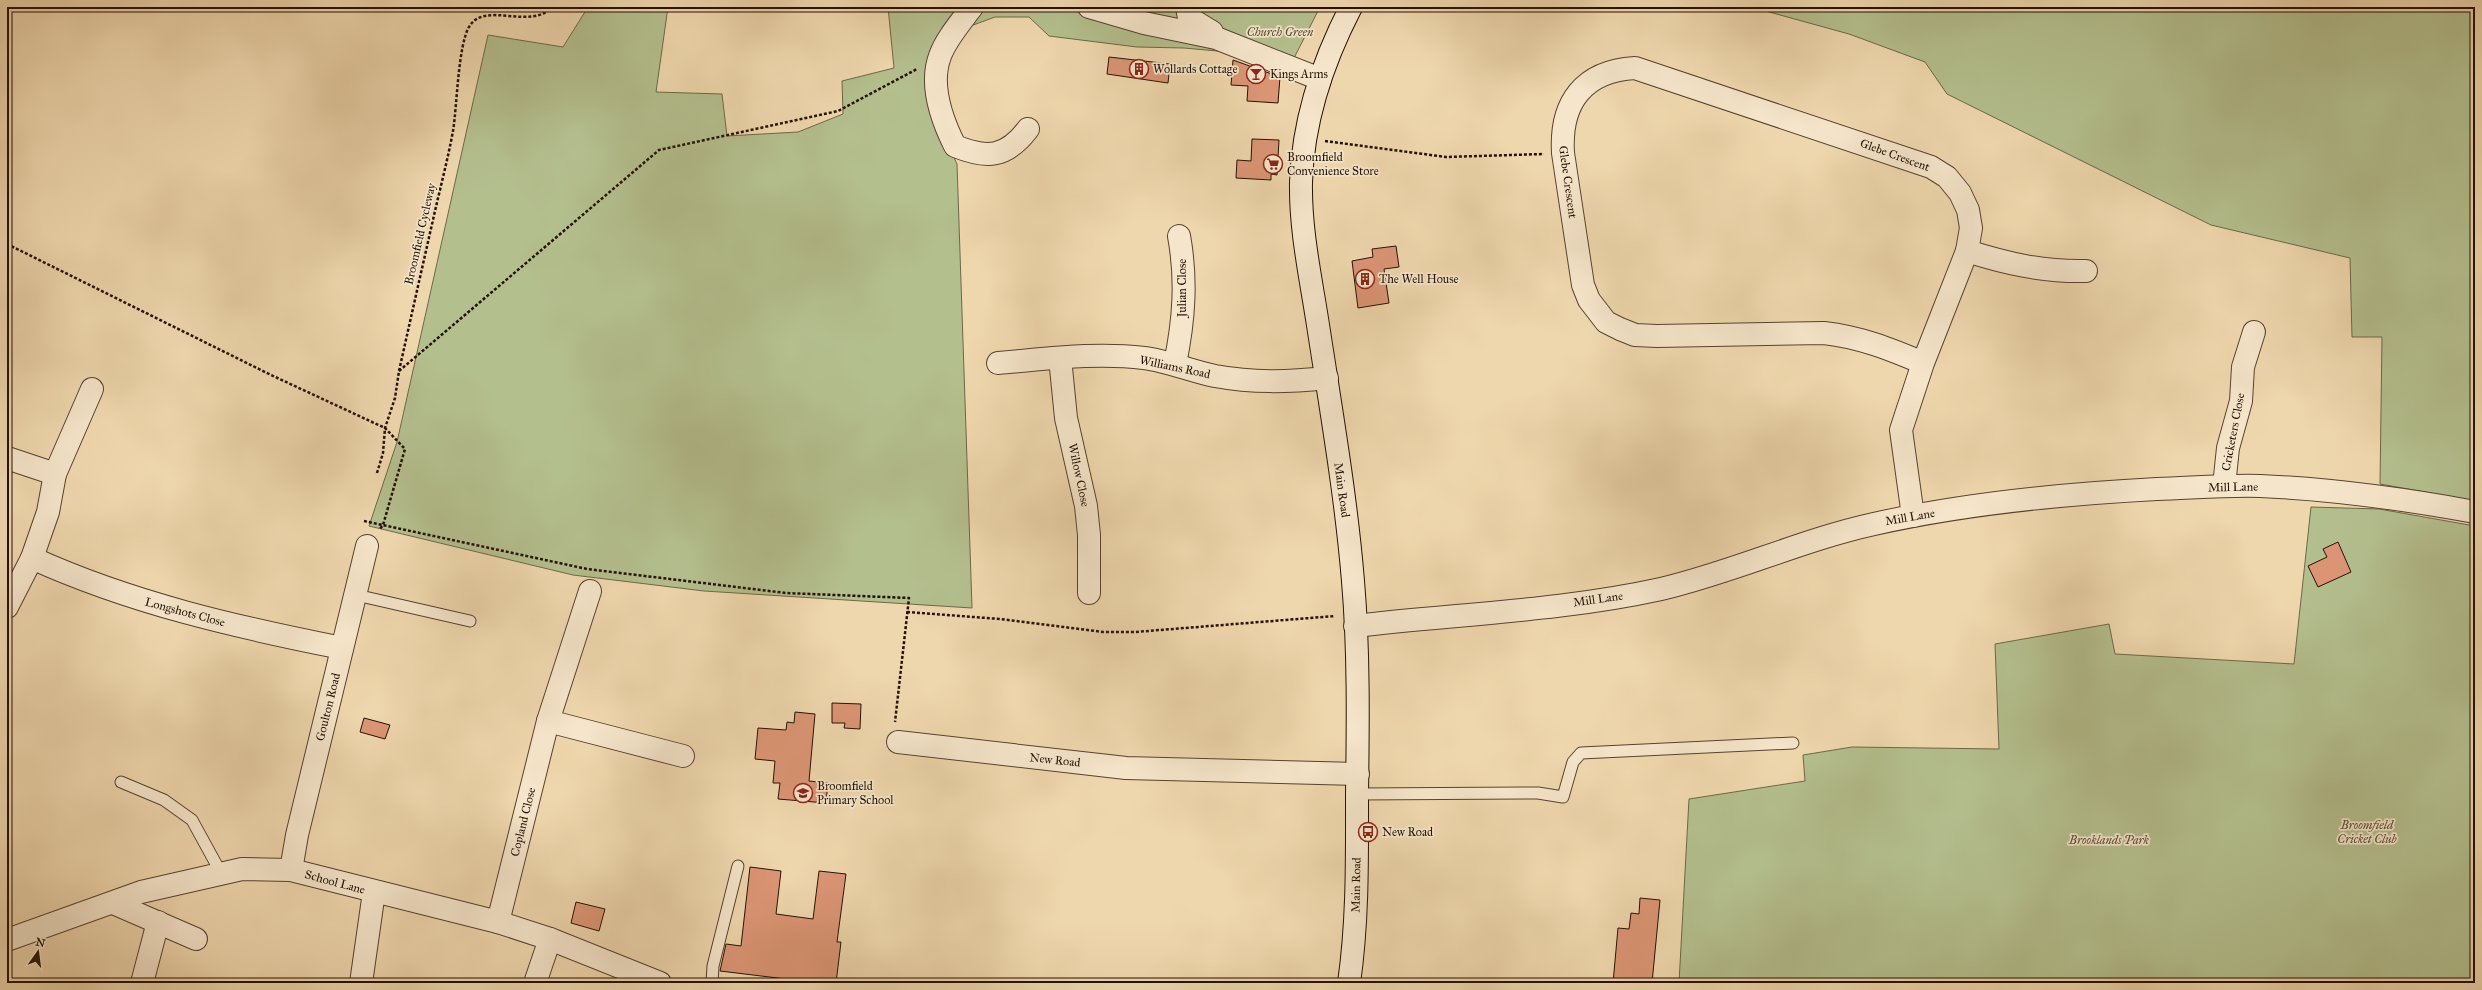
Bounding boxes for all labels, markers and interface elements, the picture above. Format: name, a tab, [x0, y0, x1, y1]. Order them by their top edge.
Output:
park label: Church Green	[1247, 25, 1314, 39]
building icon: Wollards Cottage	[1128, 58, 1150, 80]
place label: Wollards Cottage	[1153, 62, 1237, 77]
bar icon: Kings Arms	[1245, 63, 1267, 85]
place label: Kings Arms	[1270, 67, 1328, 82]
street label: Glebe Crescent	[1858, 136, 1932, 174]
street label: Glebe Crescent	[1556, 145, 1580, 220]
place label: Broomfield Convenience Store	[1287, 150, 1379, 178]
supermarket icon: Broomfield Convenience Store	[1262, 153, 1284, 175]
street label: Broomfield Cycleway	[402, 182, 439, 286]
street label: Julian Close	[1175, 259, 1190, 319]
building icon: The Well House	[1354, 268, 1376, 290]
place label: The Well House	[1379, 272, 1459, 286]
street label: Williams Road	[1138, 353, 1212, 381]
street label: Cricketers Close	[2219, 392, 2247, 472]
street label: Willow Close	[1065, 442, 1093, 508]
street label: Main Road	[1331, 462, 1353, 518]
street label: Mill Lane	[2208, 480, 2258, 494]
street label: Mill Lane	[1884, 506, 1936, 528]
street label: Mill Lane	[1572, 589, 1624, 609]
street label: Longshots Close	[143, 595, 227, 630]
street label: Goulton Road	[313, 672, 343, 742]
street label: New Road	[1029, 750, 1081, 770]
place label: Broomfield Primary School	[817, 779, 894, 807]
school or university icon: Broomfield Primary School	[792, 782, 814, 804]
street label: Copland Close	[508, 786, 538, 858]
park label: Broomfield Cricket Club	[2337, 818, 2398, 846]
bus stop icon: New Road	[1357, 821, 1379, 843]
place label: New Road	[1382, 825, 1433, 839]
park label: Brooklands Park	[2068, 833, 2150, 847]
street label: Main Road	[1349, 857, 1363, 913]
street label: School Lane	[303, 867, 367, 897]
north arrow	[18, 932, 58, 972]
text: N	[34, 935, 47, 950]

